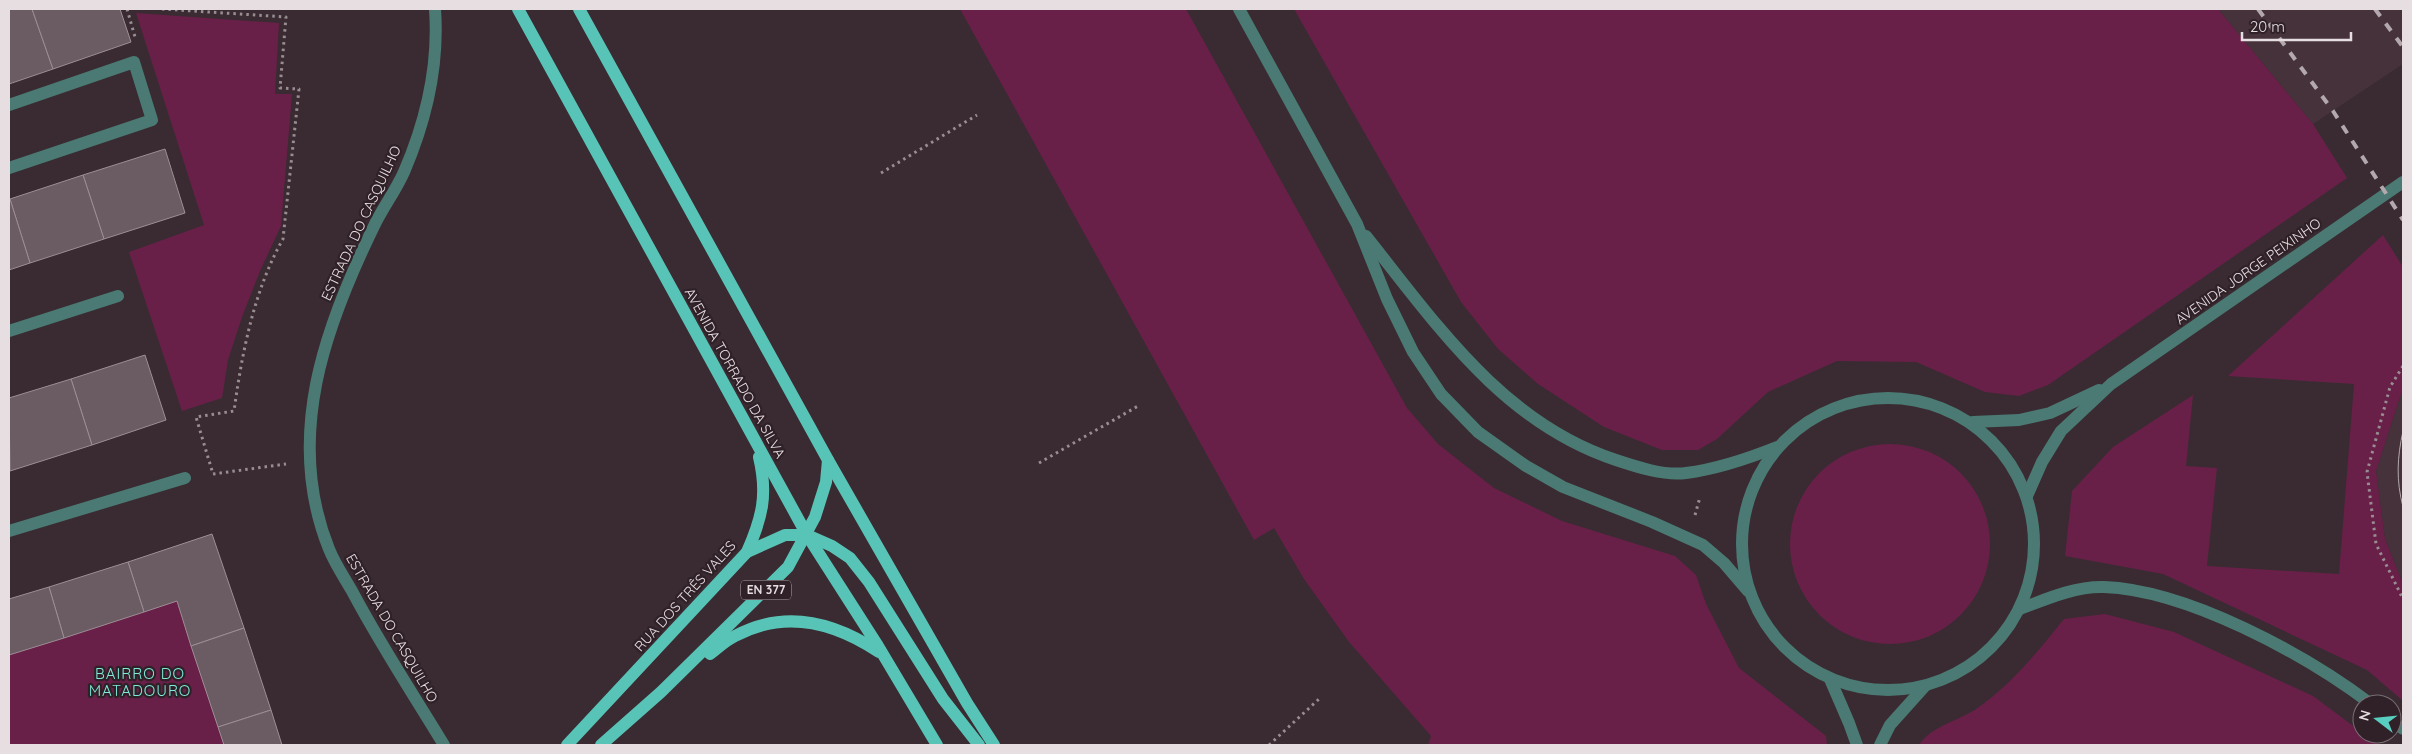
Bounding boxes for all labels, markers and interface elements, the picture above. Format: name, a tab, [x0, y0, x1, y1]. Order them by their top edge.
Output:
scale bar	[2242, 10, 2351, 42]
text: 20 m	[2250, 17, 2285, 36]
street label: ESTRADA DO CASQUILHO	[317, 142, 405, 303]
street label: AVENIDA JORGE PEIXINHO	[2172, 214, 2325, 328]
street label: AVENIDA TORRADO DA SILVA	[681, 285, 789, 461]
street label: RUA DOS TRÊS VALES	[630, 537, 740, 655]
street label: ESTRADA DO CASQUILHO	[342, 550, 442, 706]
road number: EN 377	[741, 580, 791, 600]
district label: BAIRRO DO MATADOURO	[89, 664, 191, 700]
north arrow	[2352, 694, 2402, 744]
text: N	[2354, 708, 2375, 723]

